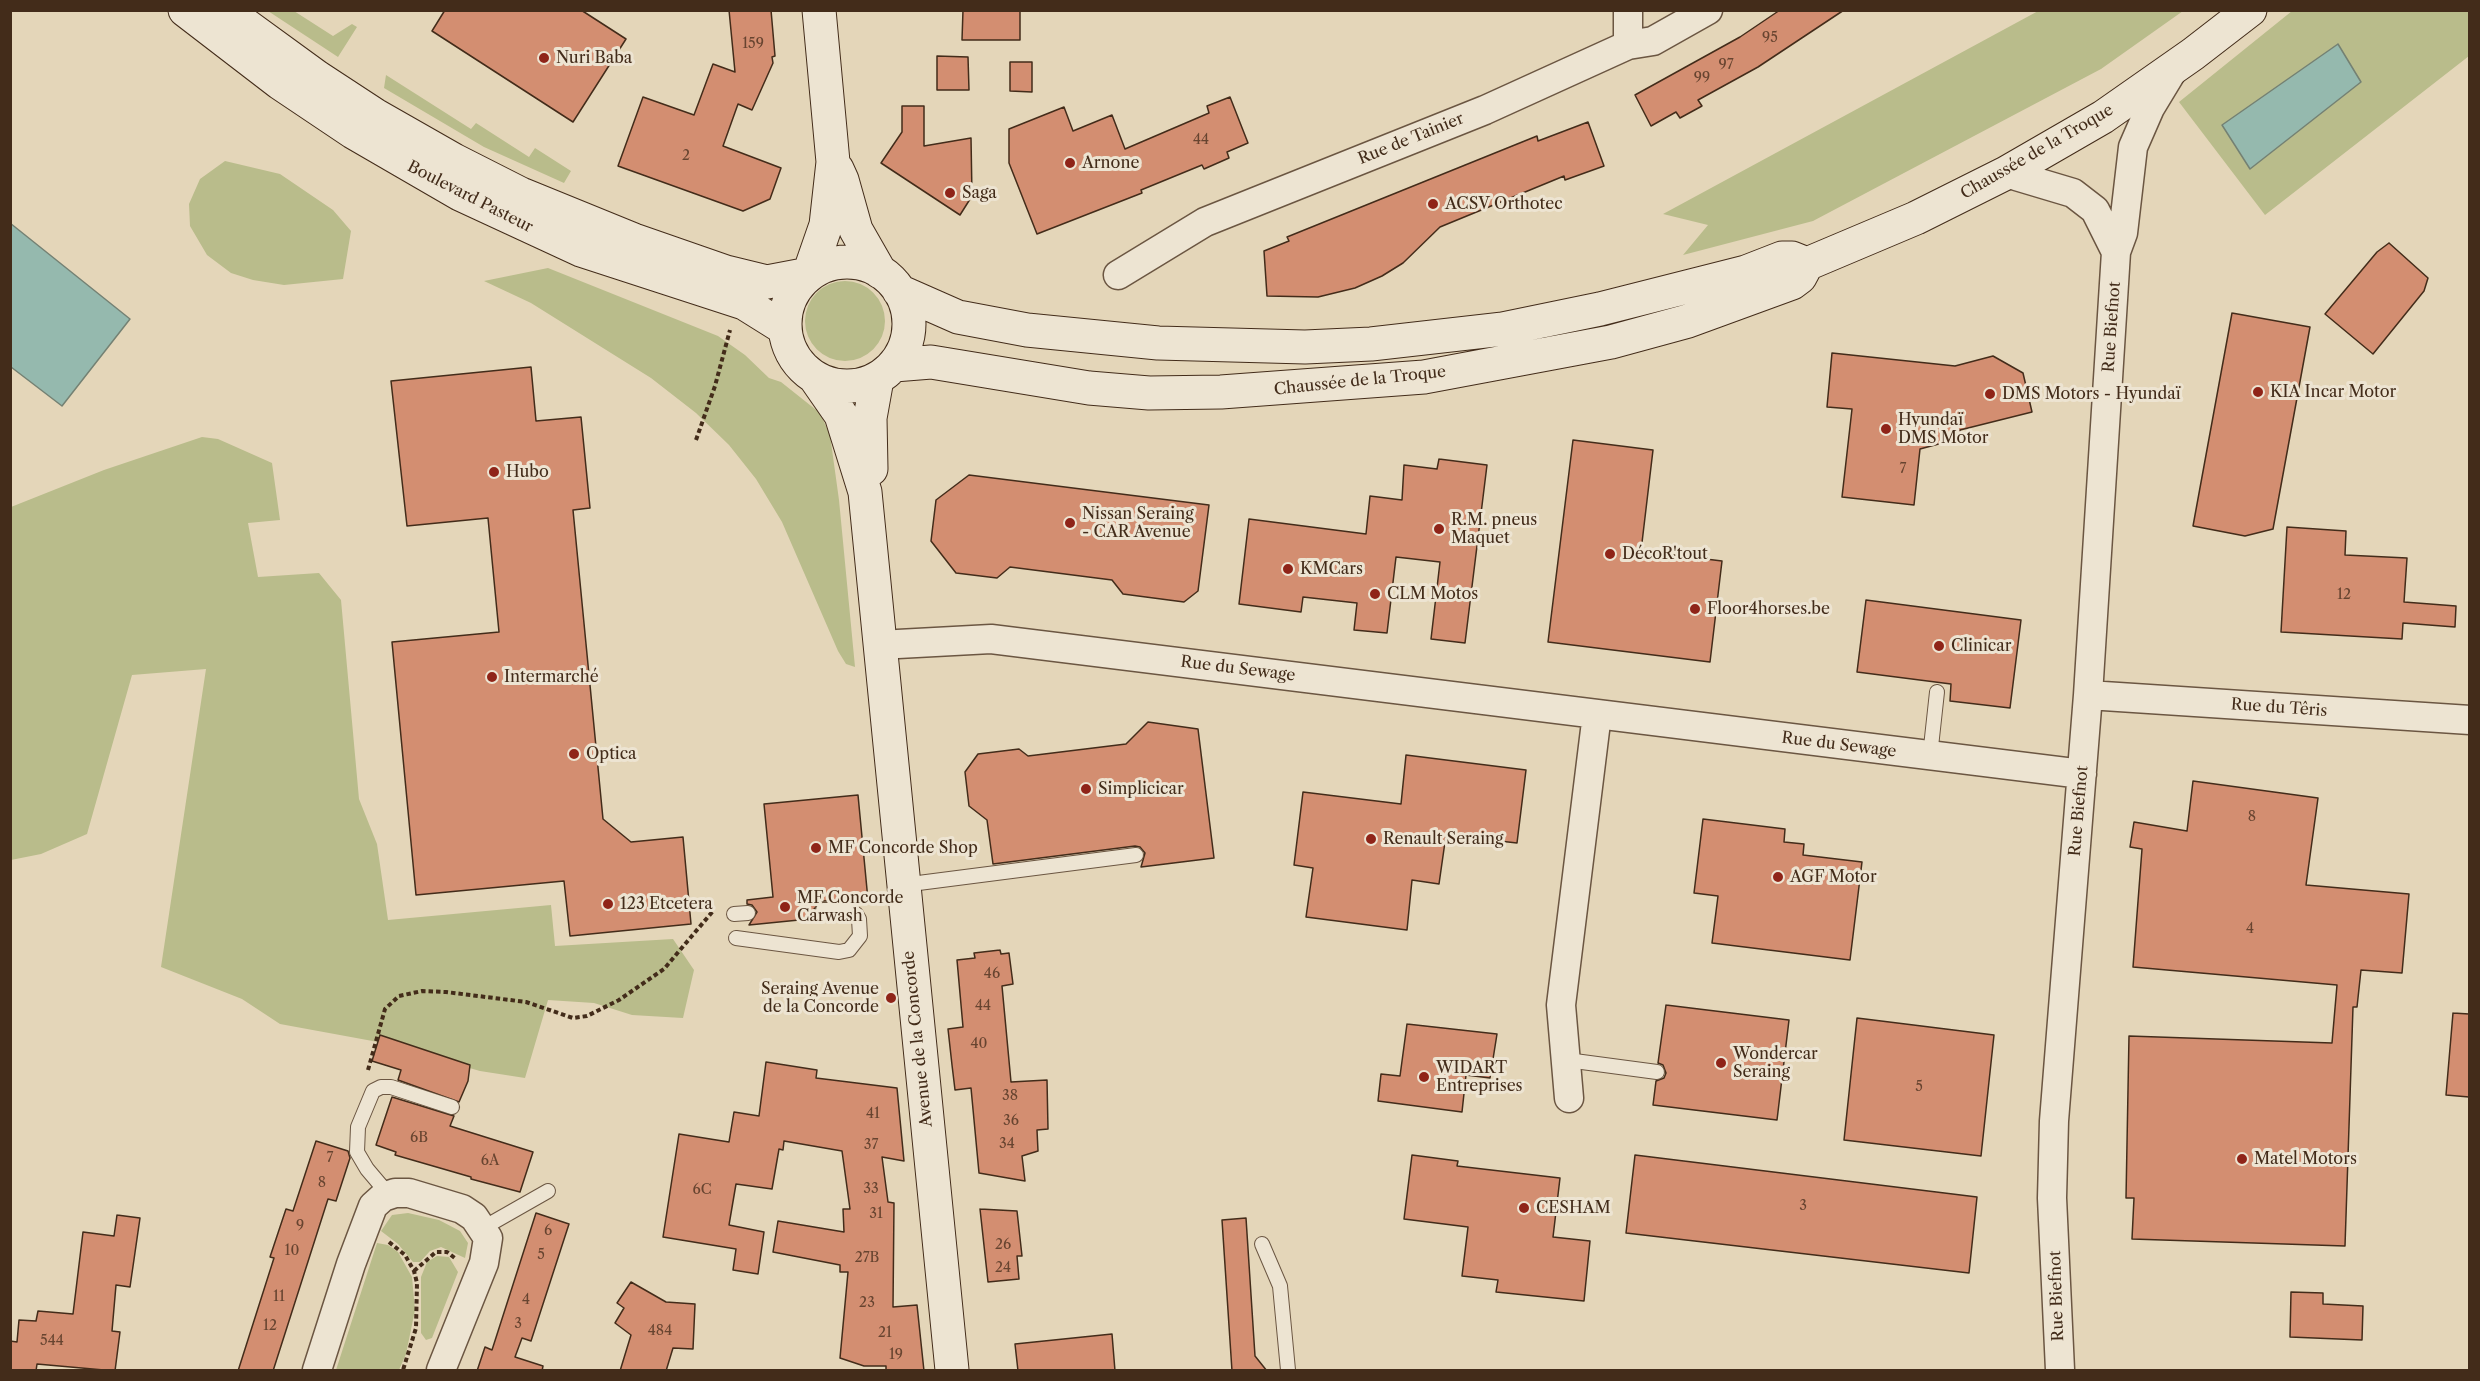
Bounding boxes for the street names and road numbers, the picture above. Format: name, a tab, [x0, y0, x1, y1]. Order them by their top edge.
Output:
street label: Chaussée de la Troque	[1957, 100, 2117, 204]
street label: Rue de Tainier	[1355, 109, 1467, 169]
street label: Boulevard Pasteur	[404, 157, 536, 237]
street label: Rue Biefnot	[2099, 281, 2125, 373]
street label: Chaussée de la Troque	[1273, 362, 1447, 400]
street label: Rue du Sewage	[1180, 652, 1296, 686]
street label: Rue du Têris	[2230, 695, 2328, 721]
street label: Rue du Sewage	[1781, 728, 1897, 762]
street label: Rue Biefnot	[2065, 765, 2093, 857]
street label: Avenue de la Concorde	[899, 950, 937, 1128]
street label: Rue Biefnot	[2046, 1250, 2068, 1342]

